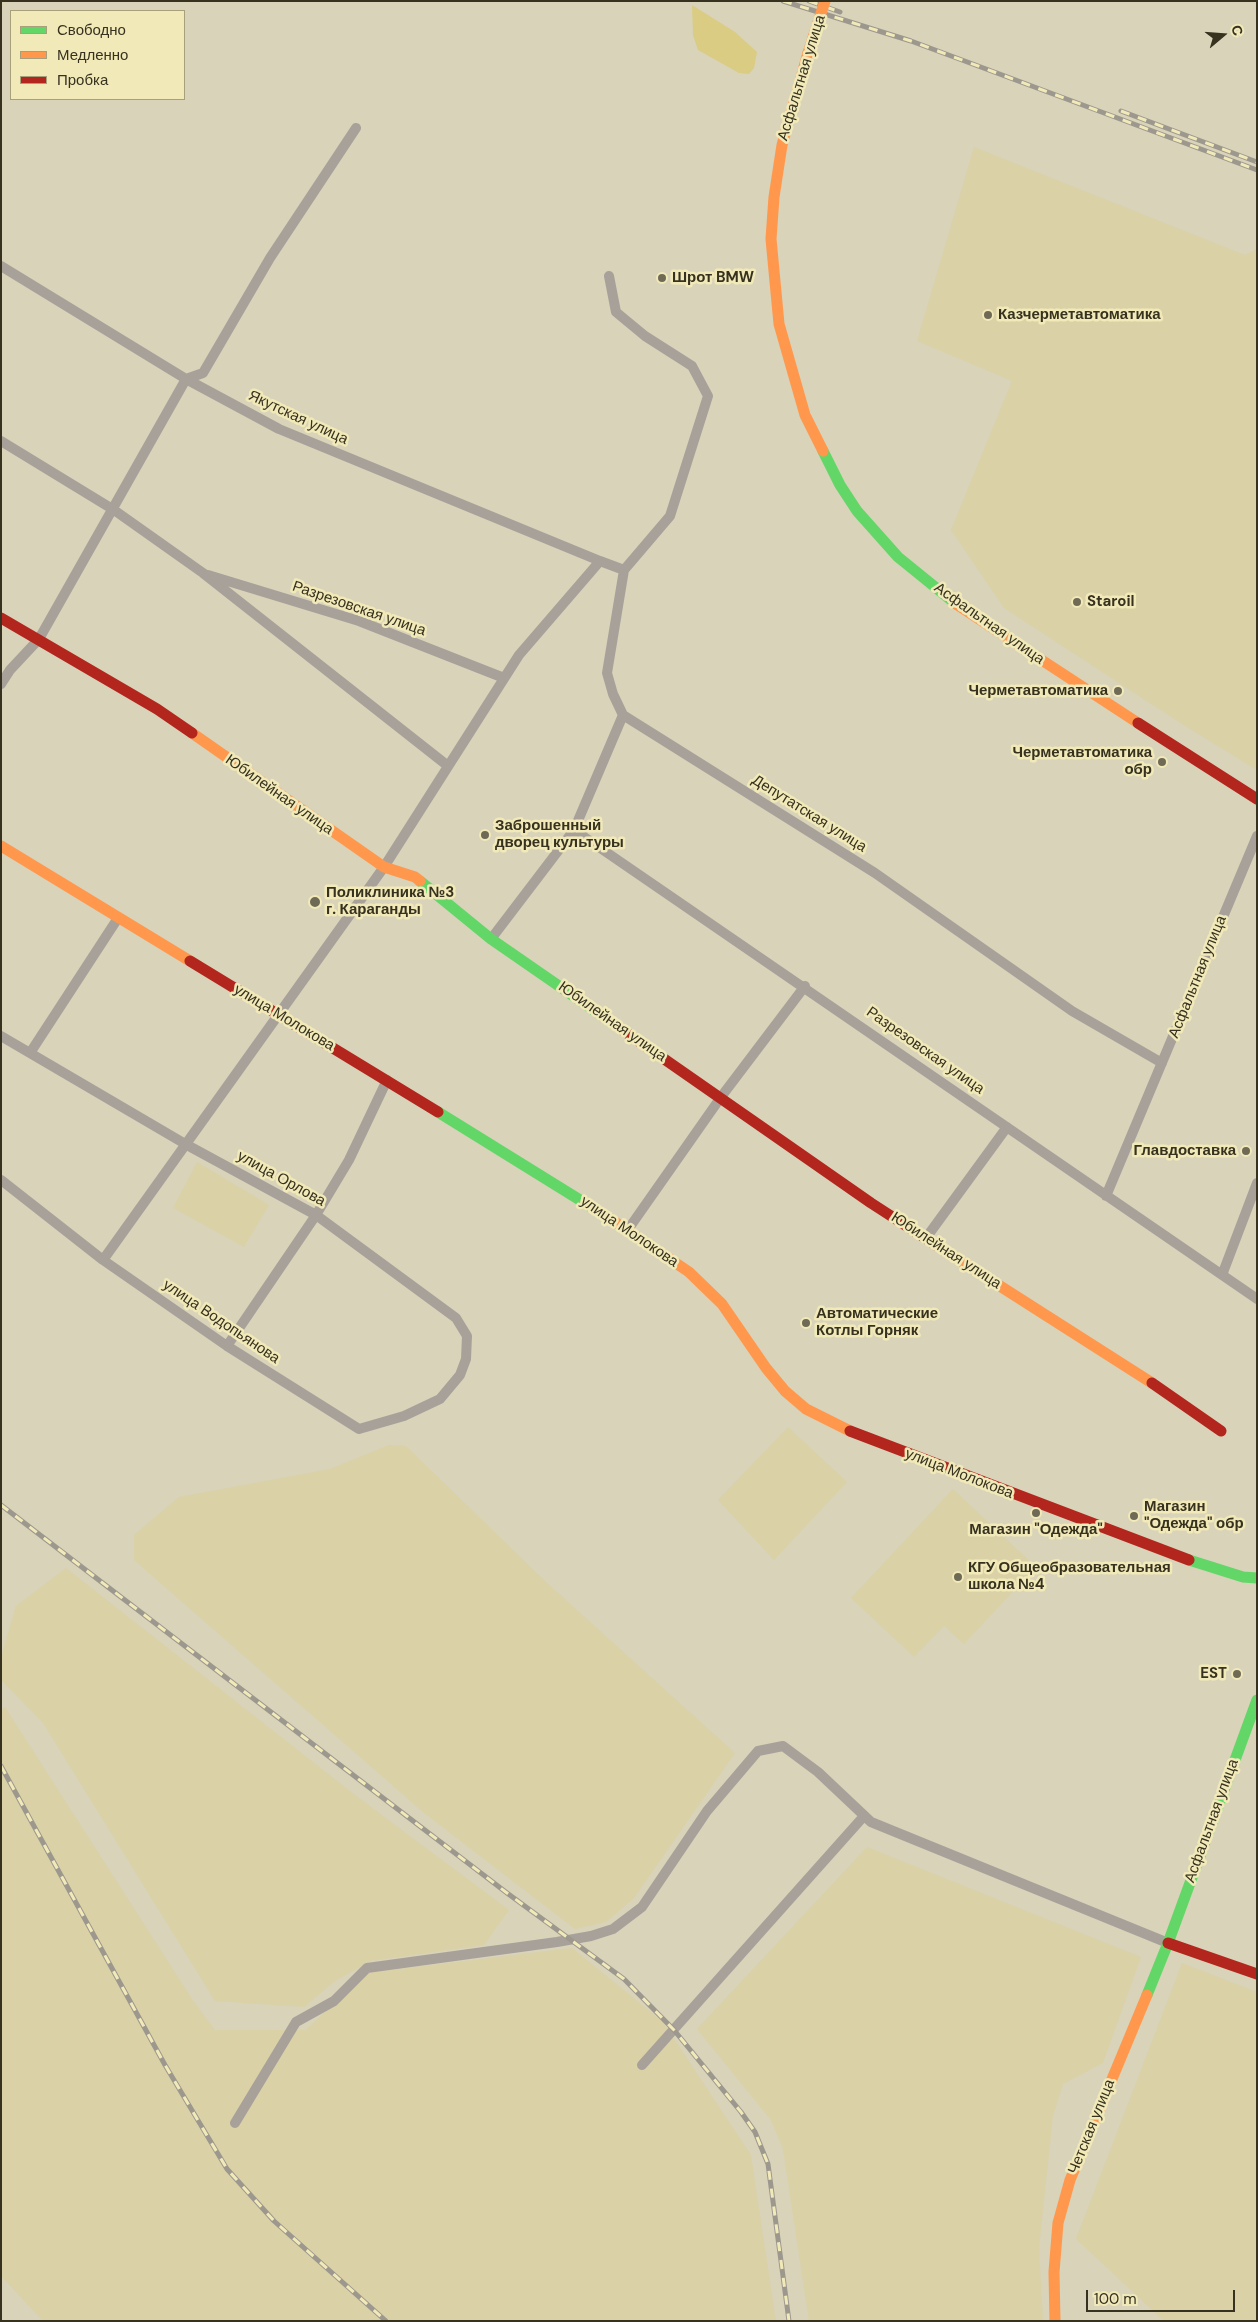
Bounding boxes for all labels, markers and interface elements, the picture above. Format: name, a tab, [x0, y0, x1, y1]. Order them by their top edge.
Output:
legend	[10, 10, 185, 100]
north arrow	[1198, 10, 1248, 60]
street label: Асфальтная улица	[774, 13, 830, 143]
text: Свободно	[57, 20, 126, 40]
text: С	[1227, 23, 1247, 38]
text: Медленно	[57, 45, 128, 65]
text: Пробка	[57, 70, 108, 90]
place label: Шрот BMW	[672, 269, 754, 287]
marker: Шрот BMW	[656, 272, 668, 284]
place label: Казчерметавтоматика	[998, 306, 1160, 324]
marker: Казчерметавтоматика	[982, 309, 994, 321]
street label: Якутская улица	[245, 387, 351, 449]
street label: Разрезовская улица	[290, 578, 428, 640]
street label: Асфальтная улица	[930, 579, 1048, 669]
place label: Staroil	[1087, 593, 1135, 611]
marker: Staroil	[1071, 596, 1083, 608]
place label: Черметавтоматика	[968, 682, 1108, 700]
marker: Черметавтоматика	[1112, 685, 1124, 697]
place label: Черметавтоматика обр	[1012, 744, 1152, 779]
street label: Юбилейная улица	[222, 751, 336, 839]
marker: Черметавтоматика обр	[1156, 756, 1168, 768]
street label: Депутатская улица	[748, 771, 870, 857]
place label: Заброшенный дворец культуры	[495, 817, 624, 852]
marker: Заброшенный дворец культуры	[479, 829, 491, 841]
place label: Поликлиника №3 г. Караганды	[326, 884, 454, 919]
marker: Поликлиника №3 г. Караганды	[308, 895, 322, 909]
street label: Асфальтная улица	[1165, 913, 1231, 1041]
street label: Юбилейная улица	[555, 978, 669, 1066]
street label: улица Молокова	[230, 981, 338, 1055]
street label: Разрезовская улица	[863, 1004, 987, 1098]
place label: Главдоставка	[1134, 1142, 1236, 1160]
marker: Главдоставка	[1240, 1145, 1252, 1157]
street label: улица Орлова	[234, 1147, 328, 1211]
street label: улица Молокова	[577, 1193, 681, 1271]
street label: Юбилейная улица	[888, 1209, 1004, 1293]
street label: улица Водопьянова	[159, 1276, 283, 1368]
place label: Автоматические Котлы Горняк	[816, 1305, 938, 1340]
marker: Автоматические Котлы Горняк	[800, 1317, 812, 1329]
street label: улица Молокова	[902, 1445, 1016, 1503]
place label: Магазин "Одежда" обр	[1144, 1498, 1244, 1533]
marker: Магазин "Одежда"	[1030, 1507, 1042, 1519]
marker: Магазин "Одежда" обр	[1128, 1510, 1140, 1522]
place label: Магазин "Одежда"	[969, 1521, 1103, 1539]
place label: КГУ Общеобразовательная школа №4	[968, 1559, 1171, 1594]
marker: КГУ Общеобразовательная школа №4	[952, 1571, 964, 1583]
place label: EST	[1200, 1665, 1227, 1683]
marker: EST	[1231, 1668, 1243, 1680]
street label: Асфальтная улица	[1181, 1757, 1243, 1885]
street label: Четская улица	[1065, 2077, 1119, 2177]
scale bar	[1088, 2280, 1237, 2312]
text: 100 m	[1094, 2289, 1137, 2309]

